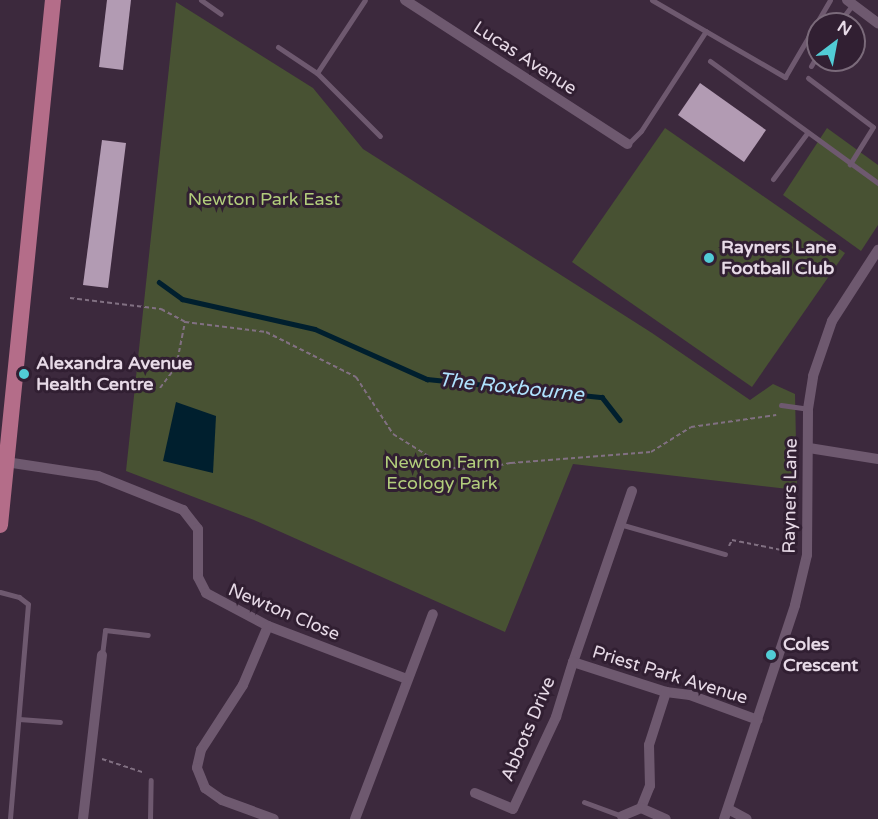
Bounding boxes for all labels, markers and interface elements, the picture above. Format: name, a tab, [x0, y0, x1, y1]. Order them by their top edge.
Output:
north arrow	[806, 12, 866, 72]
street label: Lucas Avenue	[469, 17, 581, 99]
text: N	[834, 17, 855, 40]
park label: Newton Park East	[188, 188, 340, 210]
place label: Rayners Lane Football Club	[721, 237, 836, 280]
marker: Rayners Lane Football Club	[702, 251, 716, 265]
place label: Alexandra Avenue Health Centre	[36, 353, 192, 395]
marker: Alexandra Avenue Health Centre	[17, 367, 31, 381]
water label: The Roxbourne	[437, 368, 585, 408]
street label: Rayners Lane	[778, 438, 802, 554]
park label: Newton Farm Ecology Park	[384, 452, 500, 494]
street label: Newton Close	[225, 579, 343, 645]
place label: Coles Crescent	[783, 634, 858, 676]
street label: Priest Park Avenue	[590, 641, 750, 709]
marker: Coles Crescent	[764, 648, 778, 662]
street label: Abbots Drive	[496, 673, 560, 785]

